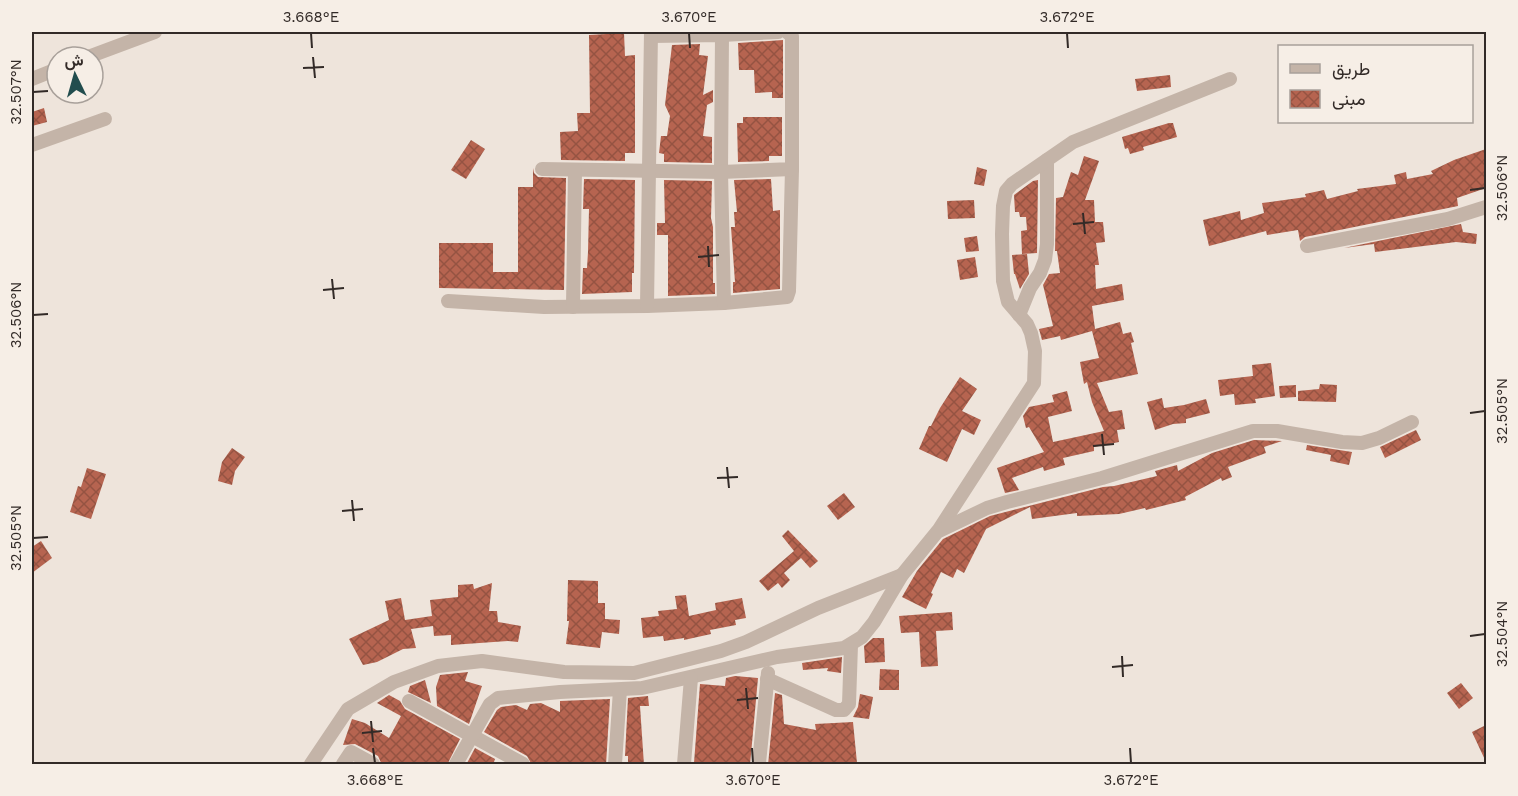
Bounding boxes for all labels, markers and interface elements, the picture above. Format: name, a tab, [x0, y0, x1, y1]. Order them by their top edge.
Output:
text: 3.668°E	[283, 8, 339, 26]
text: 3.670°E	[661, 8, 717, 26]
text: 3.672°E	[1039, 8, 1095, 26]
north arrow	[45, 45, 105, 105]
legend	[1278, 45, 1473, 123]
text: ش	[63, 50, 84, 71]
text: طريق	[1332, 58, 1370, 80]
text: 32.507°N	[7, 59, 25, 125]
text: مبنى	[1332, 88, 1366, 110]
text: 32.506°N	[1493, 155, 1511, 221]
text: 32.506°N	[7, 282, 25, 348]
text: 32.505°N	[1493, 378, 1511, 444]
text: 32.505°N	[7, 505, 25, 571]
text: 32.504°N	[1493, 601, 1511, 667]
text: 3.668°E	[347, 771, 403, 789]
text: 3.670°E	[725, 771, 781, 789]
text: 3.672°E	[1103, 771, 1159, 789]

